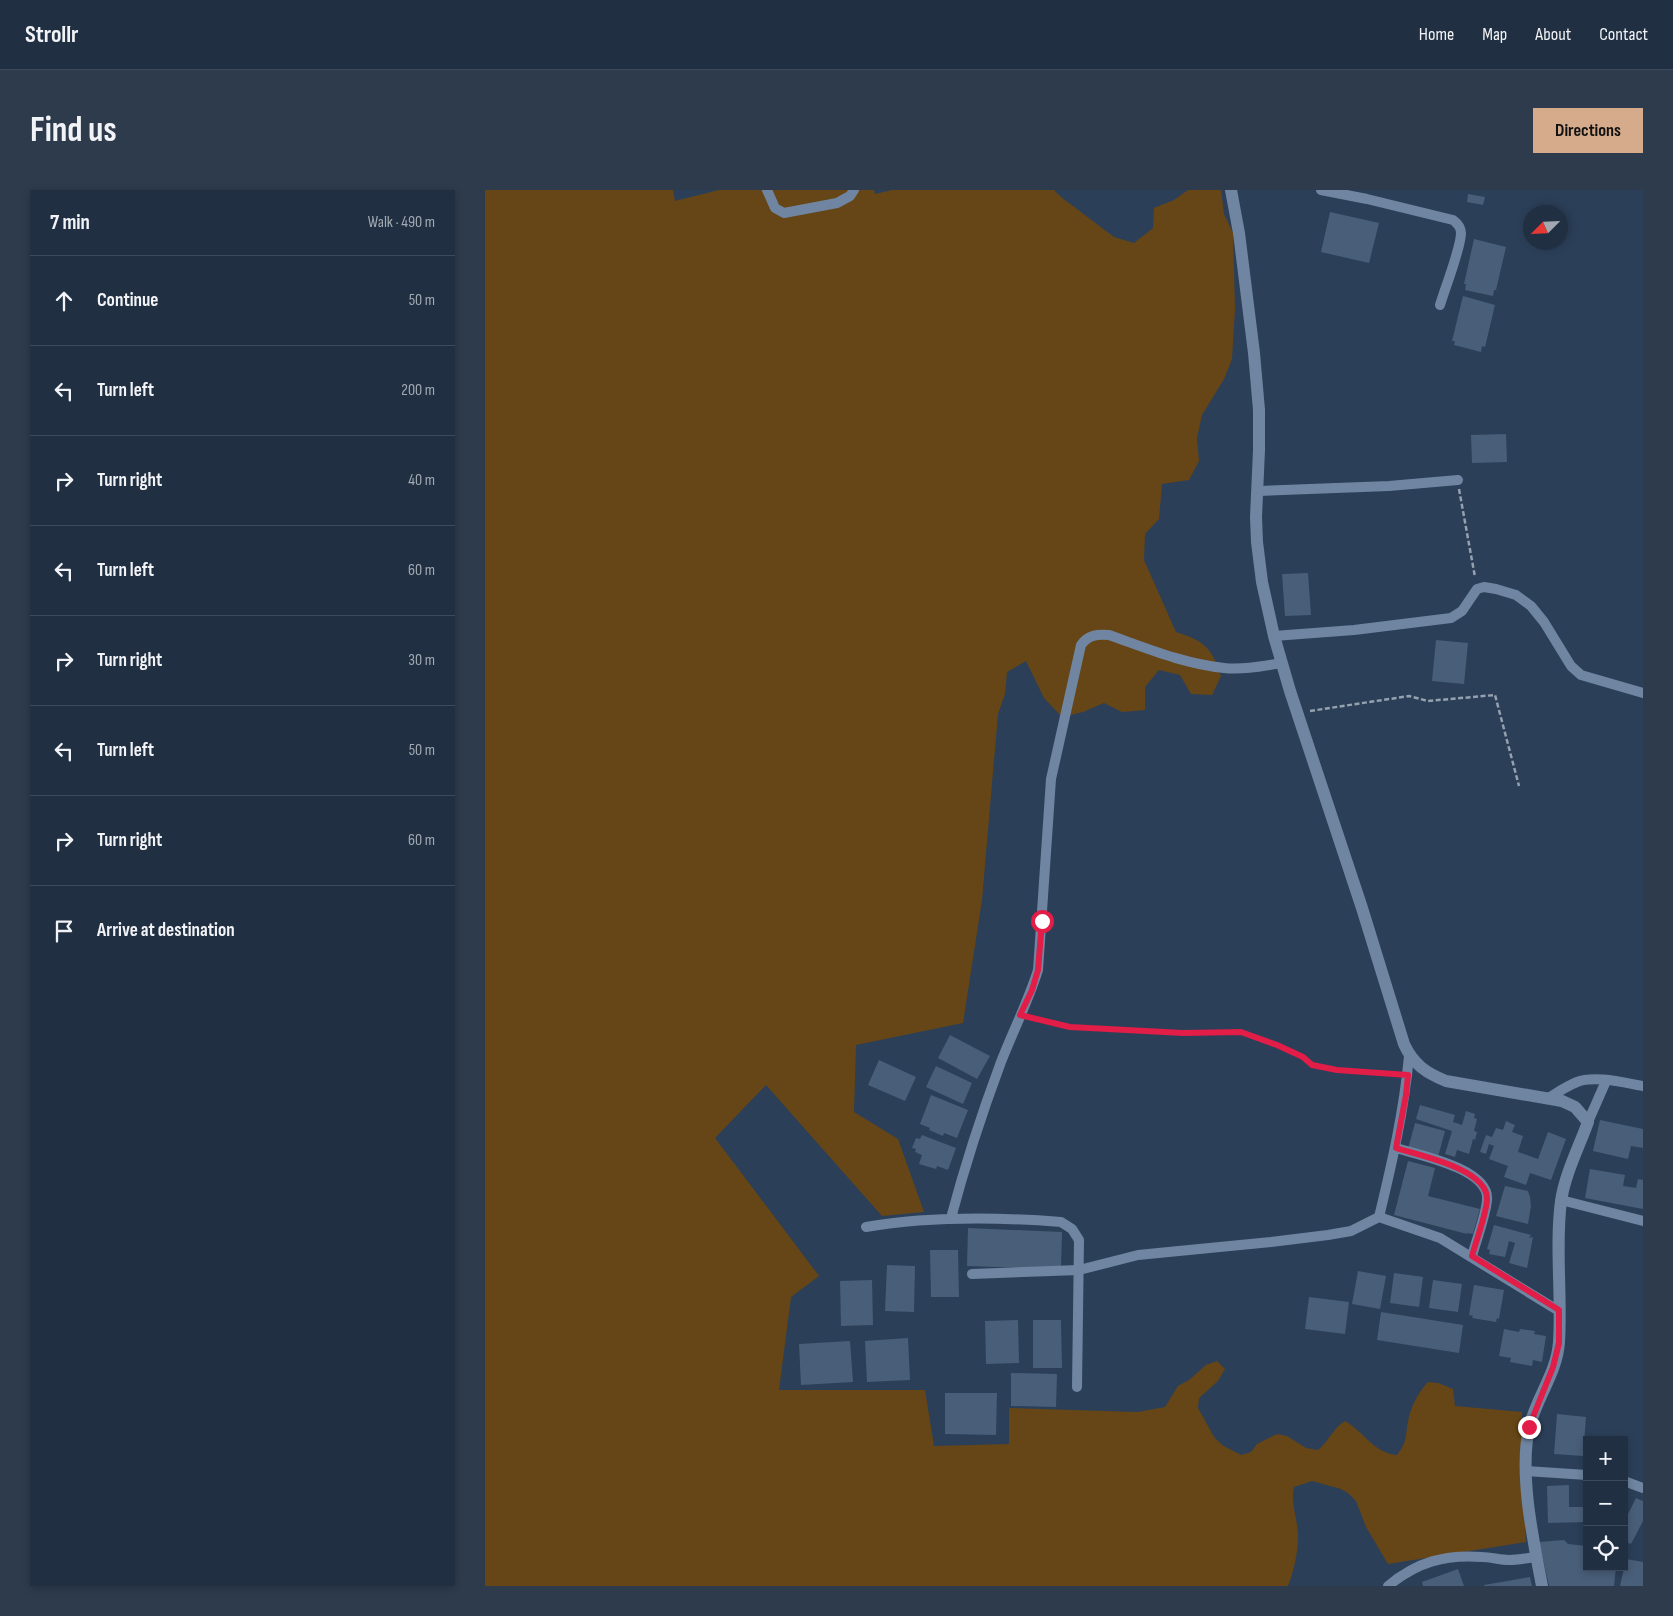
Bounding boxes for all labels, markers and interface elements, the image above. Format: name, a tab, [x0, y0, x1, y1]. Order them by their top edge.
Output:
text: Strollr	[25, 20, 79, 49]
text: Home	[1419, 24, 1454, 45]
text: Map	[1482, 24, 1507, 45]
text: About	[1535, 24, 1571, 45]
text: Contact	[1599, 24, 1648, 45]
button: Directions	[1533, 108, 1643, 153]
text: Find us	[30, 109, 117, 152]
north arrow	[1523, 205, 1568, 250]
text: 7 min	[50, 210, 90, 235]
text: Walk · 490 m	[368, 213, 435, 232]
icon: ahead	[50, 287, 78, 315]
text: Continue	[97, 289, 158, 312]
text: 50 m	[409, 291, 435, 310]
icon: left	[50, 377, 78, 405]
text: Turn left	[97, 379, 154, 402]
text: 200 m	[401, 381, 435, 400]
icon: right	[50, 467, 78, 495]
text: Turn right	[97, 469, 162, 492]
text: 40 m	[408, 471, 435, 490]
icon: left	[50, 557, 78, 585]
text: Turn left	[97, 559, 154, 582]
text: 60 m	[408, 561, 435, 580]
icon: right	[50, 647, 78, 675]
text: Turn right	[97, 649, 162, 672]
text: 30 m	[408, 651, 435, 670]
icon: left	[50, 737, 78, 765]
text: Turn left	[97, 739, 154, 762]
text: 50 m	[409, 741, 435, 760]
icon: right	[50, 827, 78, 855]
text: Turn right	[97, 829, 162, 852]
text: 60 m	[408, 831, 435, 850]
route start	[1031, 910, 1054, 933]
icon: arrive	[50, 917, 78, 945]
text: Arrive at destination	[97, 919, 235, 942]
route end	[1518, 1416, 1541, 1439]
map controls	[1583, 1436, 1628, 1571]
button: +	[1583, 1436, 1628, 1481]
button: −	[1583, 1481, 1628, 1526]
button: locate	[1583, 1526, 1628, 1571]

